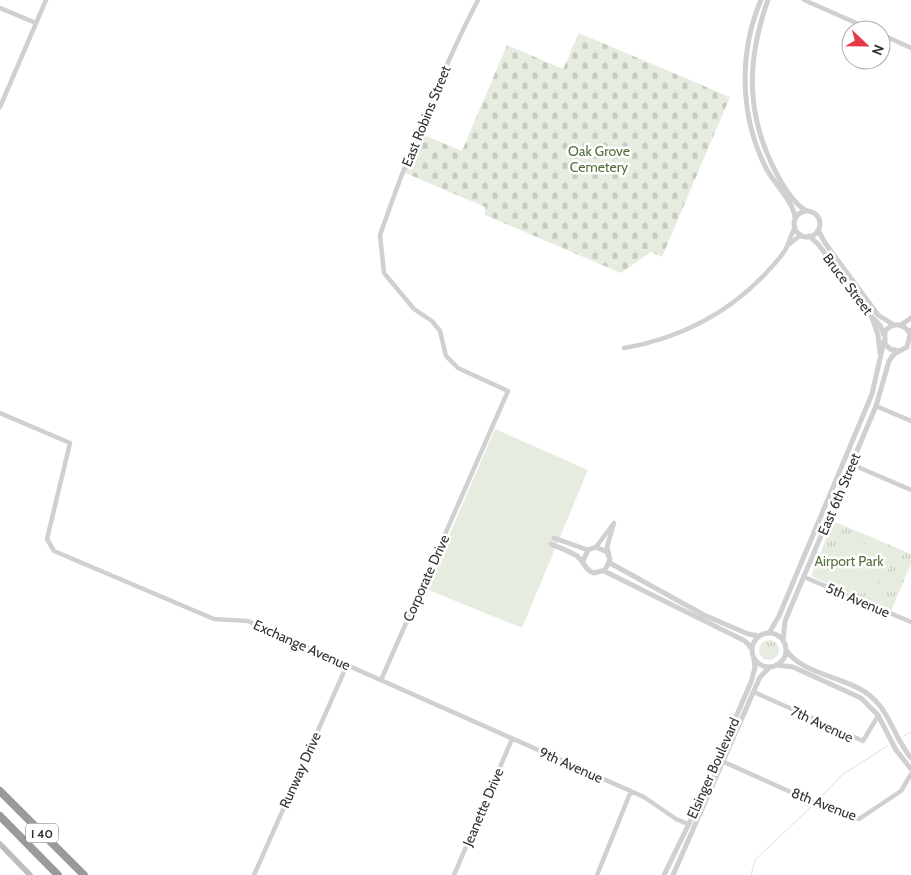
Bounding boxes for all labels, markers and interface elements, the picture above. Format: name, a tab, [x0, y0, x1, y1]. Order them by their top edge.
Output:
north arrow	[841, 20, 891, 70]
text: N	[868, 42, 888, 58]
street label: East Robins Street	[398, 63, 455, 169]
park label: Oak Grove Cemetery	[568, 142, 630, 176]
street label: Bruce Street	[819, 250, 877, 319]
street label: East 6th Street	[814, 450, 864, 538]
street label: Corporate Drive	[399, 532, 453, 624]
park label: Airport Park	[814, 552, 884, 570]
street label: 5th Avenue	[823, 579, 893, 621]
street label: Exchange Avenue	[251, 616, 353, 674]
street label: 7th Avenue	[788, 702, 856, 746]
street label: Elsinger Boulevard	[683, 715, 743, 821]
street label: Runway Drive	[275, 729, 325, 811]
street label: 9th Avenue	[536, 743, 606, 787]
street label: Jeanette Drive	[458, 765, 508, 850]
street label: 8th Avenue	[789, 783, 859, 825]
road number: I 40	[26, 824, 58, 842]

